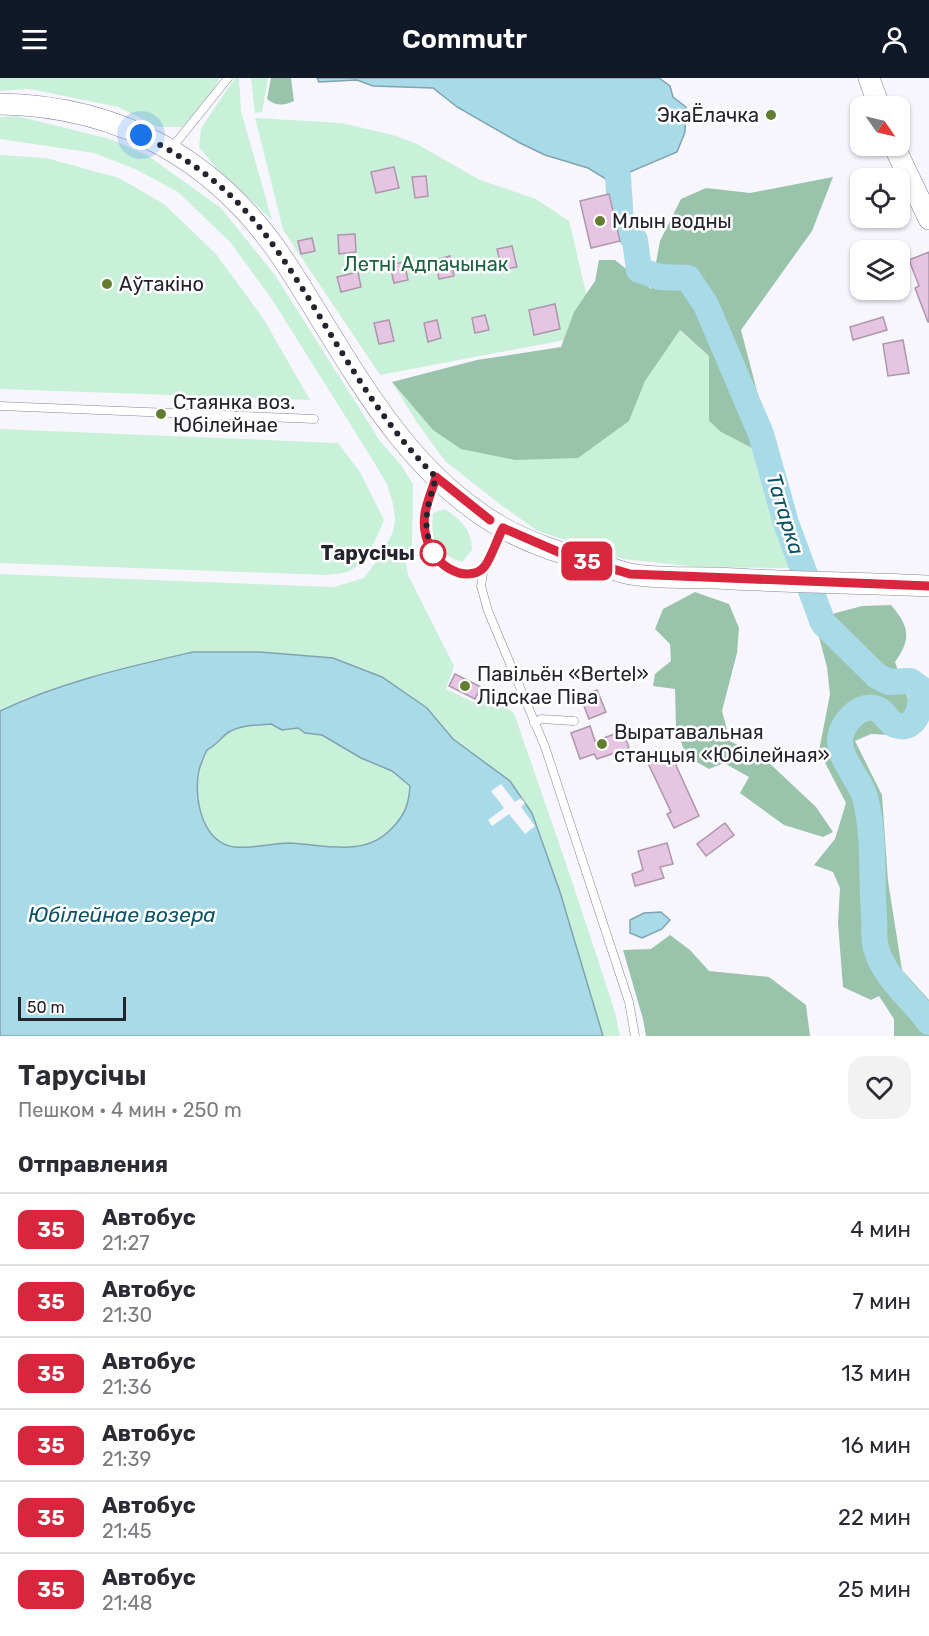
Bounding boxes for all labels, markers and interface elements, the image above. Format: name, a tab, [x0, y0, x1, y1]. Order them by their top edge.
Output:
icon: menu	[18, 23, 51, 56]
text: Commutr	[402, 23, 527, 55]
icon: person	[878, 23, 911, 56]
north arrow	[850, 96, 910, 156]
map controls	[850, 96, 910, 300]
place label: ЭкаЁлачка	[657, 103, 759, 127]
marker: ЭкаЁлачка	[764, 108, 778, 122]
your location	[126, 120, 156, 150]
button: locate	[850, 168, 910, 228]
place label: Млын водны	[612, 209, 732, 233]
marker: Млын водны	[593, 214, 607, 228]
button: layers	[850, 240, 910, 300]
park label: Летні Адпачынак	[344, 252, 509, 276]
place label: Аўтакіно	[119, 272, 204, 296]
marker: Аўтакіно	[100, 277, 114, 291]
place label: Стаянка воз. Юбілейнае	[173, 390, 295, 437]
marker: Стаянка воз. Юбілейнае	[154, 407, 168, 421]
water label: Татарка	[761, 470, 810, 557]
marker: Тарусічы	[420, 540, 446, 566]
place label: Тарусічы	[321, 541, 415, 565]
line badge: 35	[560, 542, 614, 580]
text: 35	[573, 549, 601, 574]
place label: Павільён «Bertel» Лідскае Піва	[477, 662, 649, 709]
marker: Павільён «Bertel» Лідскае Піва	[458, 679, 472, 693]
place label: Выратавальная станцыя «Юбілейная»	[614, 720, 830, 767]
marker: Выратавальная станцыя «Юбілейная»	[595, 737, 609, 751]
water label: Юбілейнае возера	[28, 902, 216, 927]
scale bar	[18, 994, 126, 1022]
text: 50 m	[27, 998, 65, 1017]
button: heart	[848, 1056, 911, 1119]
text: Тарусічы	[18, 1059, 147, 1092]
text: Пешком · 4 мин · 250 m	[18, 1098, 242, 1122]
text: Отправления	[18, 1151, 168, 1178]
text: Автобус	[102, 1204, 196, 1231]
text: 4 мин	[850, 1216, 911, 1243]
text: 35	[37, 1217, 65, 1242]
text: 21:27	[102, 1231, 149, 1255]
text: Автобус	[102, 1276, 196, 1303]
text: 7 мин	[853, 1288, 911, 1315]
text: 35	[37, 1289, 65, 1314]
text: 21:30	[102, 1303, 152, 1327]
text: Автобус	[102, 1348, 196, 1375]
text: 13 мин	[841, 1360, 911, 1387]
text: 35	[37, 1361, 65, 1386]
text: 21:36	[102, 1375, 152, 1399]
text: Автобус	[102, 1420, 196, 1447]
text: 16 мин	[841, 1432, 911, 1459]
text: 35	[37, 1433, 65, 1458]
text: 21:39	[102, 1447, 151, 1471]
text: Автобус	[102, 1492, 196, 1519]
text: 22 мин	[838, 1504, 911, 1531]
text: 35	[37, 1505, 65, 1530]
text: 21:45	[102, 1519, 152, 1543]
text: Автобус	[102, 1564, 196, 1591]
text: 25 мин	[838, 1576, 911, 1603]
text: 35	[37, 1577, 65, 1602]
text: 21:48	[102, 1591, 153, 1615]

